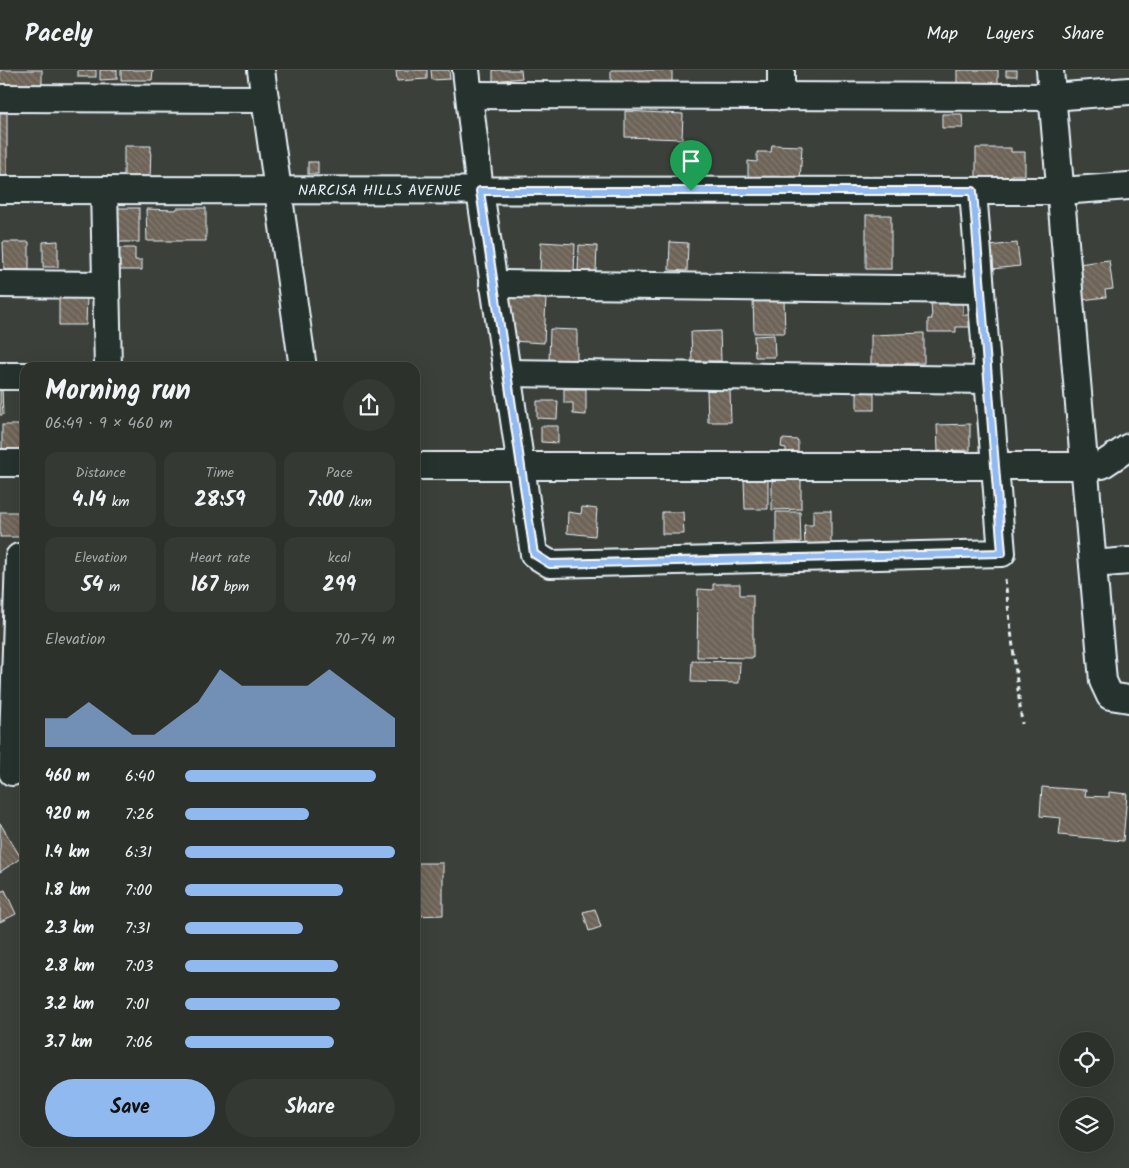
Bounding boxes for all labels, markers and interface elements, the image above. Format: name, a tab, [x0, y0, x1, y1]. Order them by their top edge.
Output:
text: Pacely	[25, 15, 93, 54]
text: Map	[927, 20, 958, 49]
text: Layers	[986, 20, 1034, 49]
text: Share	[1062, 20, 1104, 49]
pin	[670, 140, 712, 191]
icon: arrive	[677, 147, 705, 175]
street label: NARCISA HILLS AVENUE	[298, 179, 463, 203]
text: Morning run	[45, 369, 191, 414]
button: share	[343, 379, 395, 431]
text: 06:49 · 9 × 460 m	[45, 411, 172, 436]
text: Distance	[76, 462, 126, 484]
text: Time	[206, 462, 234, 484]
text: Pace	[326, 462, 353, 484]
text: 4.14	[72, 484, 106, 517]
text: 28:59	[194, 484, 246, 517]
text: 7:00	[307, 484, 344, 517]
text: km	[106, 491, 129, 513]
text: /km	[344, 491, 372, 513]
text: Elevation	[74, 547, 127, 569]
text: Heart rate	[190, 547, 250, 569]
text: kcal	[328, 547, 351, 569]
text: 54	[81, 569, 103, 602]
text: 167	[191, 569, 218, 602]
text: 299	[323, 569, 356, 602]
text: m	[103, 576, 120, 598]
text: bpm	[218, 576, 249, 598]
text: Elevation	[45, 627, 106, 652]
text: 70–74 m	[335, 627, 395, 652]
text: 460 m	[45, 764, 90, 789]
text: 6:40	[125, 764, 155, 789]
text: 920 m	[45, 802, 90, 827]
text: 7:26	[125, 802, 155, 827]
text: 1.4 km	[45, 840, 90, 865]
text: 6:31	[125, 840, 152, 865]
text: 1.8 km	[45, 878, 90, 903]
text: 7:00	[125, 878, 152, 903]
text: 2.3 km	[45, 916, 94, 941]
text: 7:31	[125, 916, 150, 941]
text: 2.8 km	[45, 954, 95, 979]
text: 7:03	[125, 954, 153, 979]
text: 3.2 km	[45, 992, 94, 1017]
text: 7:01	[125, 992, 149, 1017]
text: 3.7 km	[45, 1030, 92, 1055]
text: 7:06	[125, 1030, 153, 1055]
map controls	[1059, 1032, 1114, 1152]
button: locate	[1059, 1032, 1114, 1087]
button: Save	[45, 1079, 215, 1137]
button: Share	[225, 1079, 395, 1137]
button: layers	[1059, 1097, 1114, 1152]

